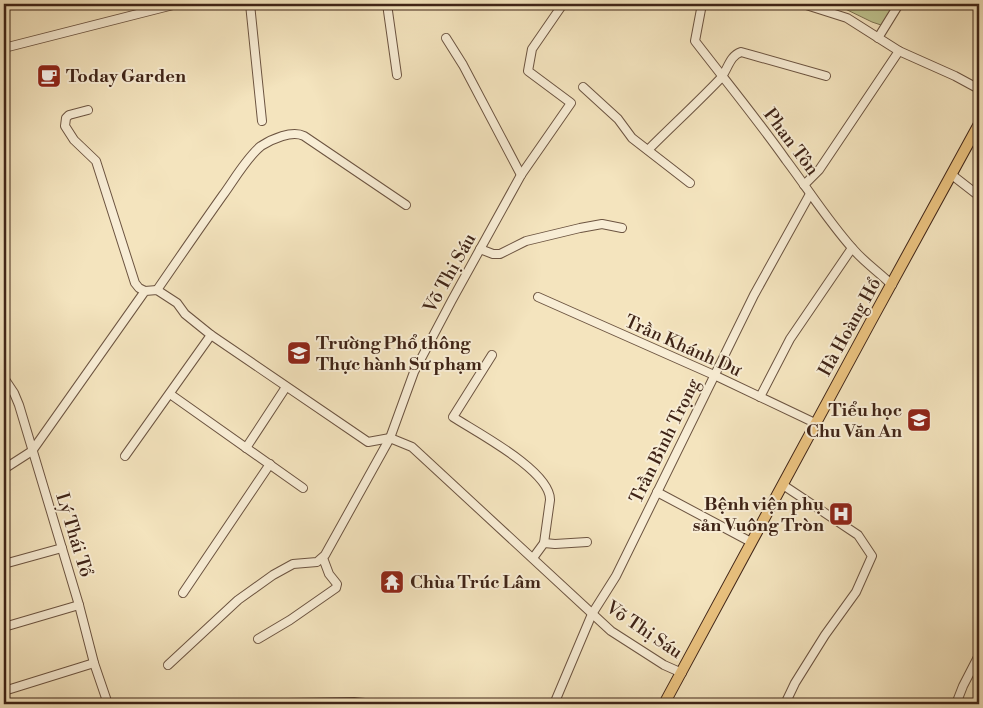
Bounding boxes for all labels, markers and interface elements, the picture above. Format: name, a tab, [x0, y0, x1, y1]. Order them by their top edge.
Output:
cafe icon: Today Garden	[36, 63, 62, 89]
place label: Today Garden	[66, 65, 186, 88]
street label: Phan Tôn	[758, 104, 824, 180]
street label: Võ Thị Sáu	[418, 229, 482, 318]
street label: Hà Hoàng Hổ	[813, 274, 887, 380]
street label: Trần Khánh Dư	[621, 310, 746, 382]
place label: Trường Phổ thông Thực hành Sư phạm	[316, 332, 483, 376]
school or university icon: Trường Phổ thông Thực hành Sư phạm	[286, 340, 312, 366]
street label: Trần Bình Trọng	[625, 374, 706, 507]
place label: Tiểu học Chu Văn An	[806, 399, 902, 443]
school or university icon: Tiểu học Chu Văn An	[906, 407, 932, 433]
street label: Lý Thái Tổ	[50, 490, 98, 580]
place label: Bệnh viện phụ sản Vuông Tròn	[693, 493, 824, 537]
hospital icon: Bệnh viện phụ sản Vuông Tròn	[828, 501, 854, 527]
temple icon: Chùa Trúc Lâm	[379, 569, 405, 595]
place label: Chùa Trúc Lâm	[410, 571, 542, 594]
street label: Võ Thị Sáu	[600, 595, 687, 664]

